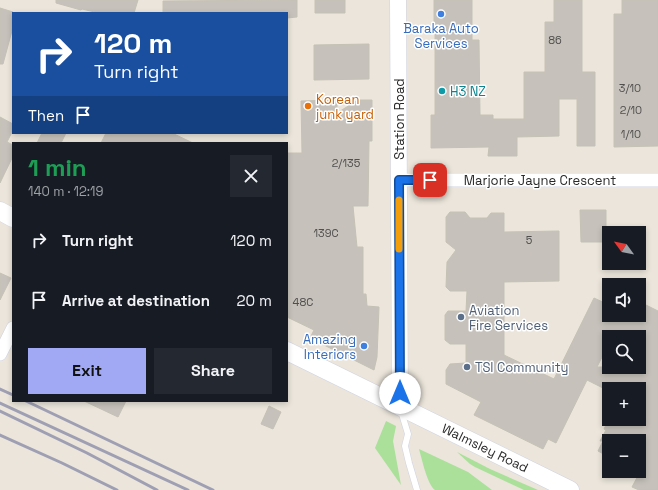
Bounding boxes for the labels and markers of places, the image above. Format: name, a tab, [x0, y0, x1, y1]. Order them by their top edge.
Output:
marker: Baraka Auto Services	[436, 9, 446, 19]
place label: Baraka Auto Services	[403, 20, 479, 52]
place label: H3 NZ	[450, 83, 486, 100]
marker: H3 NZ	[437, 86, 447, 96]
place label: Korean junk yard	[315, 91, 374, 123]
marker: Korean junk yard	[303, 101, 313, 111]
pin	[413, 163, 447, 197]
place label: Aviation Fire Services	[469, 302, 548, 334]
marker: Aviation Fire Services	[456, 312, 466, 322]
place label: Amazing Interiors	[303, 331, 356, 363]
marker: Amazing Interiors	[359, 341, 369, 351]
place label: TSI Community	[475, 359, 569, 376]
marker: TSI Community	[462, 362, 472, 372]

